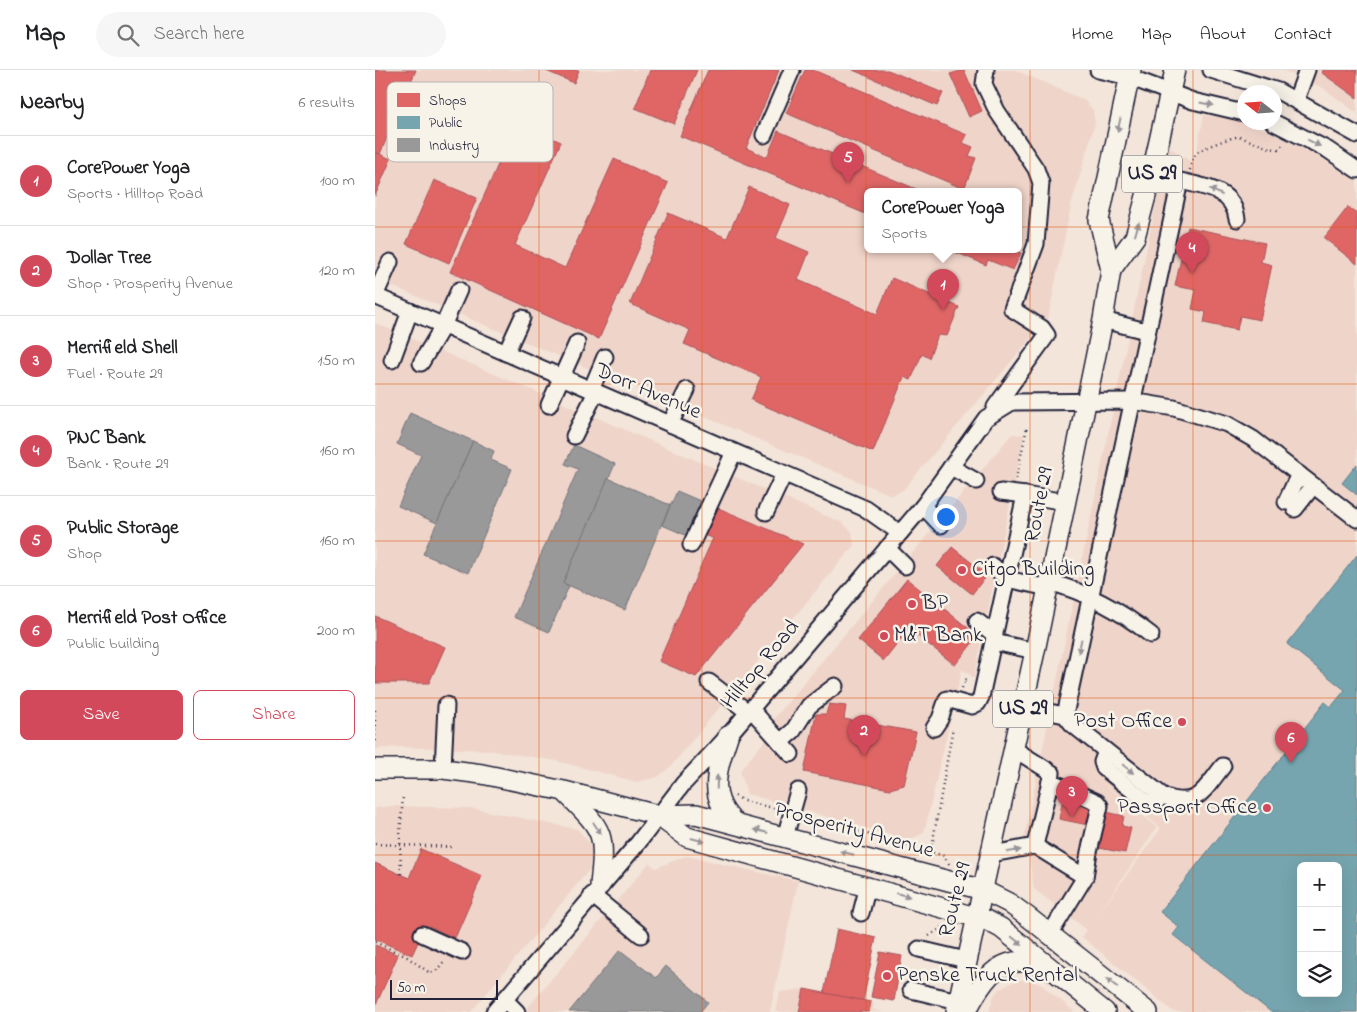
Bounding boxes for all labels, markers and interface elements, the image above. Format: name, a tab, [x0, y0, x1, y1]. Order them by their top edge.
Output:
search box	[96, 12, 446, 57]
text: Map	[25, 17, 66, 52]
icon: search	[114, 21, 142, 49]
text: Search here	[154, 21, 245, 48]
text: Home	[1072, 22, 1113, 48]
text: Map	[1141, 22, 1172, 48]
text: About	[1200, 22, 1246, 48]
text: Contact	[1274, 22, 1332, 48]
legend	[387, 82, 553, 162]
north arrow	[1237, 85, 1282, 130]
text: Nearby	[20, 88, 84, 118]
text: 6 results	[298, 91, 355, 115]
text: Shops	[429, 91, 467, 112]
one-way arrow	[1199, 100, 1215, 108]
text: Public	[429, 113, 463, 134]
one-way arrow	[1115, 118, 1123, 133]
text: Industry	[429, 136, 479, 158]
one-way arrow	[1306, 139, 1321, 147]
pin: 5	[832, 142, 864, 183]
text: CorePower Yoga	[67, 155, 190, 182]
road number: US 29	[1122, 156, 1182, 192]
text: 1	[33, 169, 39, 193]
text: 100 m	[320, 169, 355, 193]
text: Sports · Hilltop Road	[67, 182, 203, 206]
popup	[864, 188, 1022, 253]
one-way arrow	[1208, 188, 1223, 196]
text: CorePower Yoga	[882, 195, 1004, 222]
text: Sports	[882, 222, 927, 246]
one-way arrow	[1133, 222, 1141, 237]
pin: 4	[1176, 232, 1208, 273]
text: Dollar Tree	[67, 245, 151, 272]
text: 2	[32, 259, 40, 283]
text: 120 m	[319, 259, 355, 283]
pin: 1	[927, 269, 959, 310]
text: Shop · Prosperity Avenue	[67, 272, 233, 296]
text: Merrifield Shell	[67, 335, 178, 362]
text: 3	[33, 349, 39, 373]
text: 150 m	[317, 349, 355, 373]
street label: Dorr Avenue	[589, 355, 706, 429]
text: Fuel · Route 29	[67, 362, 162, 386]
text: PNC Bank	[67, 425, 146, 452]
text: 4	[33, 439, 39, 463]
text: 160 m	[320, 439, 355, 463]
text: Bank · Route 29	[67, 452, 168, 476]
street label: Route 29	[1017, 464, 1063, 546]
your location	[933, 504, 959, 530]
text: Public Storage	[67, 515, 179, 542]
text: 5	[31, 529, 41, 553]
text: 160 m	[320, 529, 355, 553]
text: Shop	[67, 542, 102, 566]
place label: Citgo Building	[972, 554, 1094, 587]
marker: Citgo Building	[956, 564, 968, 576]
place label: BP	[921, 588, 949, 620]
marker: BP	[906, 598, 918, 610]
text: Merrifield Post Office	[67, 605, 226, 632]
street label: Hilltop Road	[714, 613, 808, 717]
text: 6	[32, 619, 40, 643]
text: 200 m	[317, 619, 355, 643]
place label: M&T Bank	[894, 620, 983, 652]
marker: M&T Bank	[878, 630, 890, 642]
text: Public building	[67, 632, 159, 656]
one-way arrow	[1076, 639, 1084, 654]
button: Save	[20, 690, 183, 740]
button: Share	[193, 690, 355, 740]
road number: US 29	[993, 690, 1053, 728]
place label: Post Office	[1074, 706, 1172, 738]
pin: 2	[848, 715, 880, 756]
marker: Post Office	[1176, 716, 1188, 728]
pin: 6	[1275, 722, 1307, 763]
one-way arrow	[1122, 763, 1135, 774]
one-way arrow	[713, 774, 721, 790]
pin: 3	[1056, 776, 1088, 817]
place label: Passport Office	[1117, 792, 1257, 824]
street label: Prosperity Avenue	[770, 794, 938, 869]
marker: Passport Office	[1261, 802, 1273, 814]
one-way arrow	[592, 821, 601, 834]
one-way arrow	[753, 826, 768, 834]
one-way arrow	[691, 836, 706, 844]
one-way arrow	[1006, 846, 1022, 854]
one-way arrow	[840, 849, 855, 857]
street label: Route 29	[931, 859, 981, 941]
map controls	[1297, 862, 1342, 997]
button: +	[1297, 862, 1342, 907]
one-way arrow	[896, 892, 911, 900]
button: −	[1297, 907, 1342, 952]
one-way arrow	[1011, 935, 1024, 946]
button: layers	[1297, 952, 1342, 997]
place label: Penske Truck Rental	[897, 960, 1078, 992]
marker: Penske Truck Rental	[881, 970, 893, 982]
scale bar	[390, 977, 497, 1000]
text: 50 m	[397, 978, 425, 999]
one-way arrow	[1106, 978, 1119, 989]

